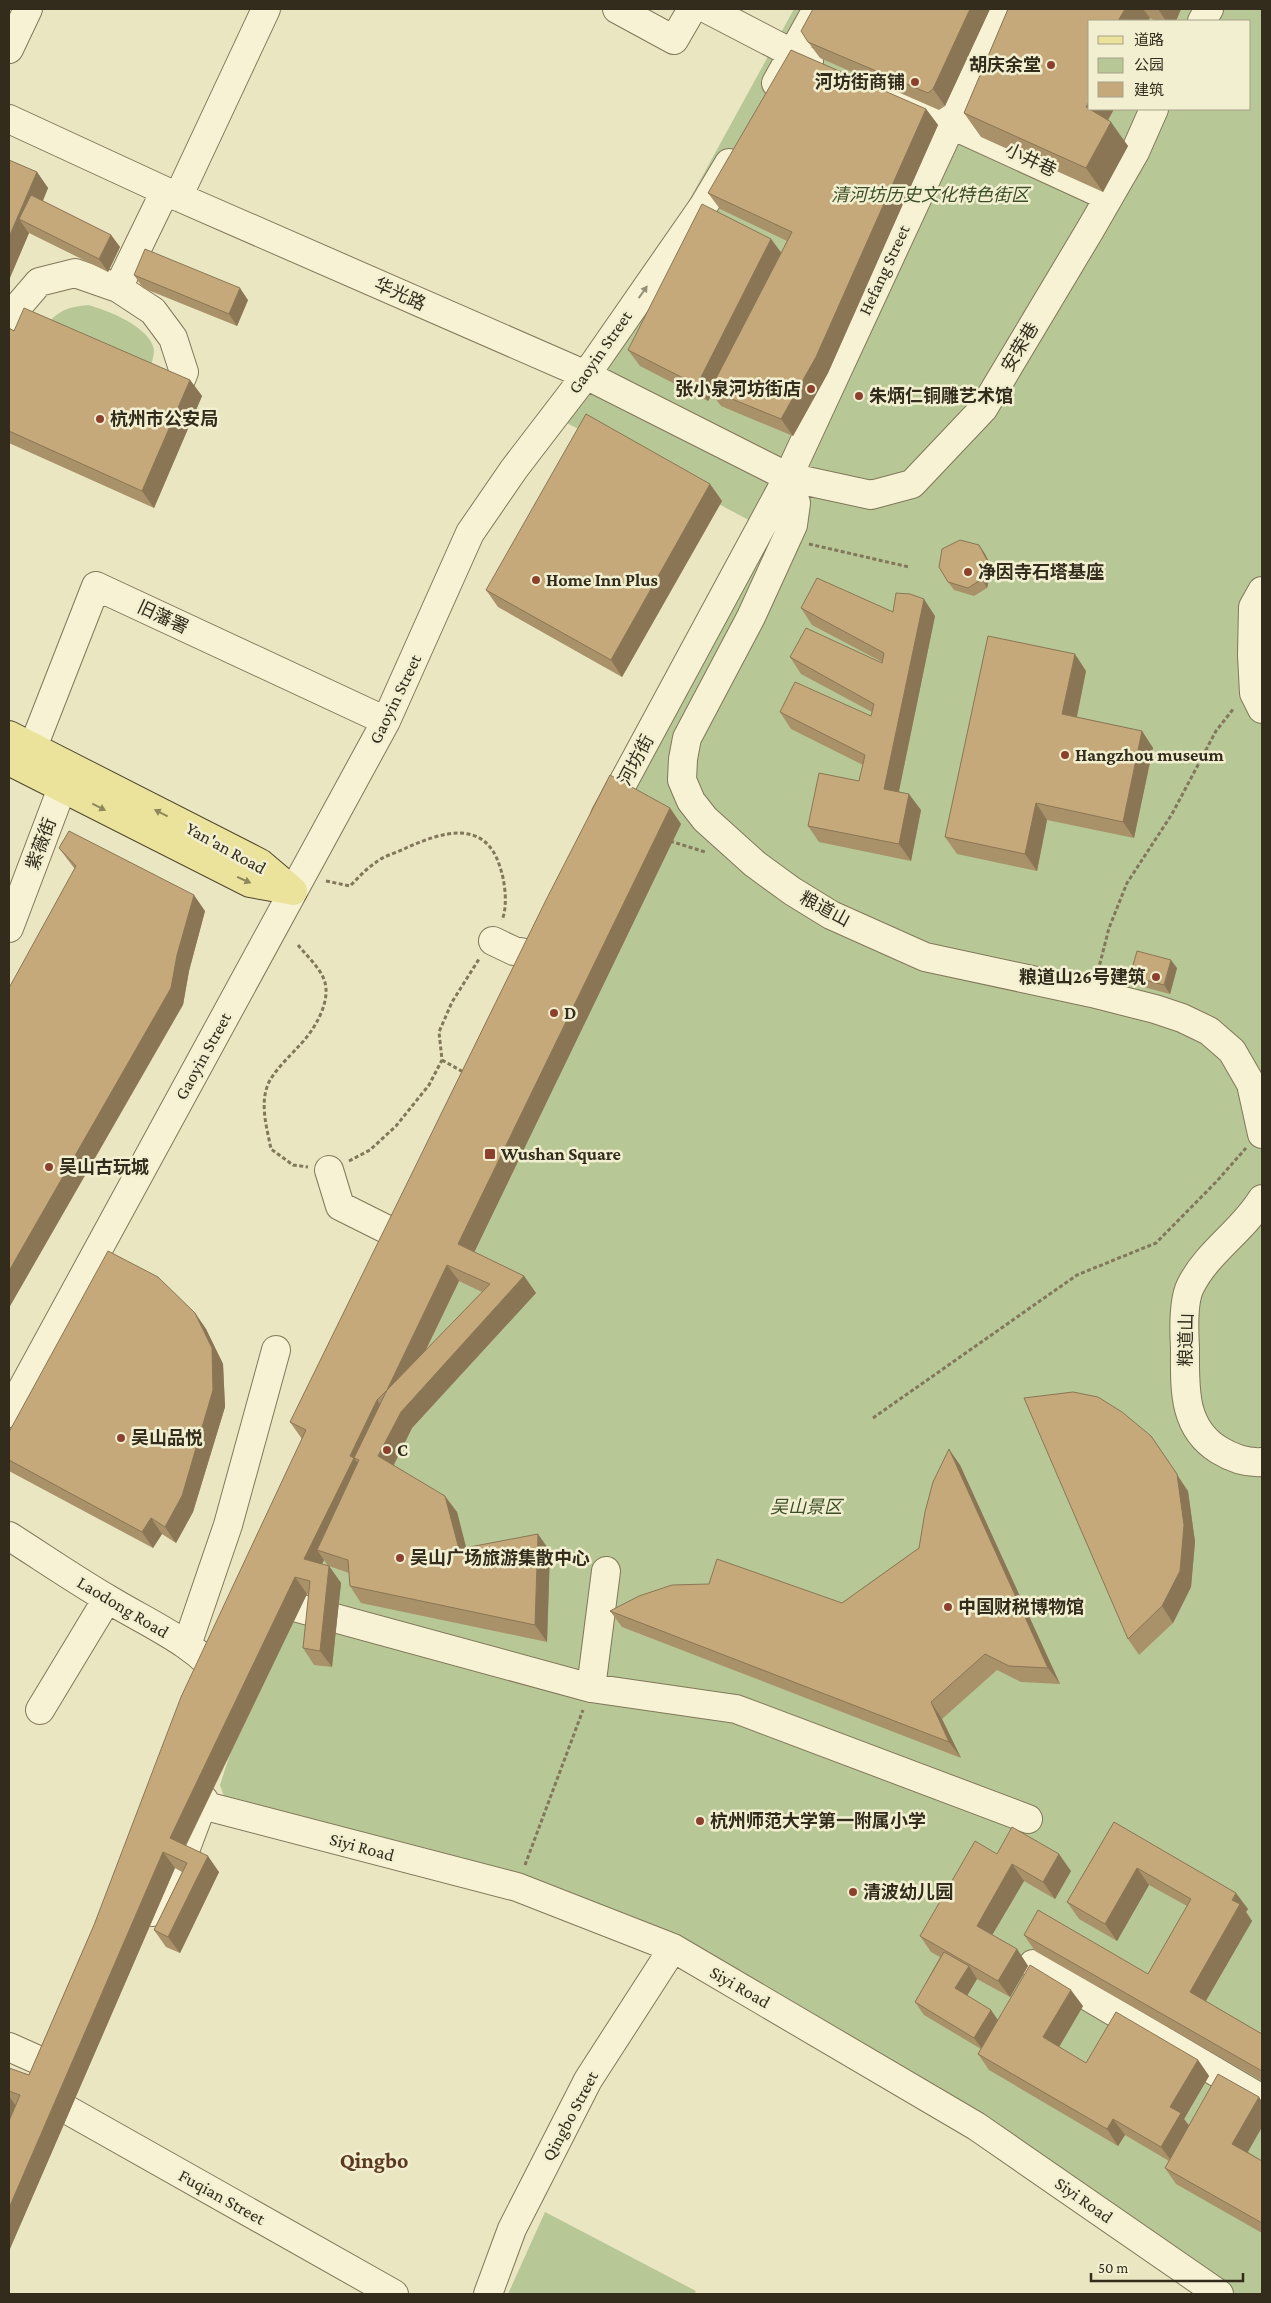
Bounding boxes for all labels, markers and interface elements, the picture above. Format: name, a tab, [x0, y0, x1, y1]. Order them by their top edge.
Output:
legend	[1088, 20, 1251, 110]
text: 道路	[1134, 32, 1164, 48]
place label: 胡庆余堂	[969, 55, 1041, 75]
text: 公园	[1134, 57, 1164, 73]
marker: 胡庆余堂	[1045, 59, 1057, 71]
place label: 河坊街商铺	[815, 72, 905, 92]
marker: 河坊街商铺	[909, 76, 921, 88]
text: 建筑	[1134, 82, 1164, 98]
street label: 小井巷	[1002, 140, 1060, 180]
park label: 清河坊历史文化特色街区	[831, 185, 1032, 205]
street label: Hefang Street	[854, 221, 914, 318]
street label: 华光路	[371, 274, 429, 314]
one-way arrow	[638, 285, 648, 299]
street label: Gaoyin Street	[564, 306, 637, 397]
street label: 安荣巷	[998, 319, 1042, 375]
place label: 张小泉河坊街店	[675, 379, 801, 399]
marker: 张小泉河坊街店	[805, 383, 817, 395]
place label: 朱炳仁铜雕艺术馆	[869, 386, 1013, 406]
marker: 朱炳仁铜雕艺术馆	[853, 390, 865, 402]
place label: 杭州市公安局	[110, 409, 218, 429]
marker: 杭州市公安局	[94, 413, 106, 425]
place label: 净因寺石塔基座	[978, 562, 1104, 582]
marker: 净因寺石塔基座	[962, 566, 974, 578]
place label: Home Inn Plus	[546, 570, 658, 590]
marker: Home Inn Plus	[530, 574, 542, 586]
street label: 旧藩署	[134, 597, 192, 637]
street label: Gaoyin Street	[365, 650, 426, 747]
street label: 河坊街	[614, 731, 658, 789]
place label: Hangzhou museum	[1075, 745, 1225, 765]
marker: Hangzhou museum	[1059, 749, 1071, 761]
one-way arrow	[92, 803, 106, 811]
one-way arrow	[154, 809, 169, 817]
street label: 紫薇街	[22, 815, 60, 873]
street label: Yan'an Road	[182, 818, 270, 878]
one-way arrow	[237, 876, 251, 884]
street label: 粮道山	[796, 887, 854, 931]
place label: 粮道山26号建筑	[1019, 967, 1146, 987]
marker: 粮道山26号建筑	[1150, 971, 1162, 983]
place label: D	[564, 1003, 576, 1023]
marker: D	[548, 1007, 560, 1019]
street label: Gaoyin Street	[171, 1008, 236, 1103]
place label: Wushan Square	[500, 1144, 621, 1164]
marker: Wushan Square	[483, 1147, 497, 1161]
place label: 吴山古玩城	[59, 1157, 149, 1177]
marker: 吴山古玩城	[43, 1161, 55, 1173]
street label: 粮道山	[1176, 1313, 1196, 1367]
place label: 吴山品悦	[131, 1428, 203, 1448]
marker: 吴山品悦	[115, 1432, 127, 1444]
place label: C	[397, 1440, 408, 1460]
marker: C	[381, 1444, 393, 1456]
park label: 吴山景区	[770, 1497, 845, 1517]
place label: 吴山广场旅游集散中心	[410, 1548, 590, 1568]
marker: 吴山广场旅游集散中心	[394, 1552, 406, 1564]
street label: Laodong Road	[74, 1572, 173, 1642]
place label: 中国财税博物馆	[958, 1597, 1084, 1617]
marker: 中国财税博物馆	[942, 1601, 954, 1613]
place label: 杭州师范大学第一附属小学	[710, 1811, 926, 1831]
marker: 杭州师范大学第一附属小学	[694, 1815, 706, 1827]
street label: Siyi Road	[328, 1829, 397, 1865]
place label: 清波幼儿园	[863, 1882, 953, 1902]
marker: 清波幼儿园	[847, 1886, 859, 1898]
street label: Siyi Road	[706, 1962, 774, 2012]
street label: Qingbo Street	[538, 2067, 603, 2164]
district label: Qingbo	[340, 2148, 408, 2173]
street label: Fuqian Street	[175, 2165, 270, 2229]
street label: Siyi Road	[1051, 2173, 1117, 2227]
scale bar	[1091, 2250, 1244, 2282]
text: 50 m	[1098, 2260, 1128, 2276]

